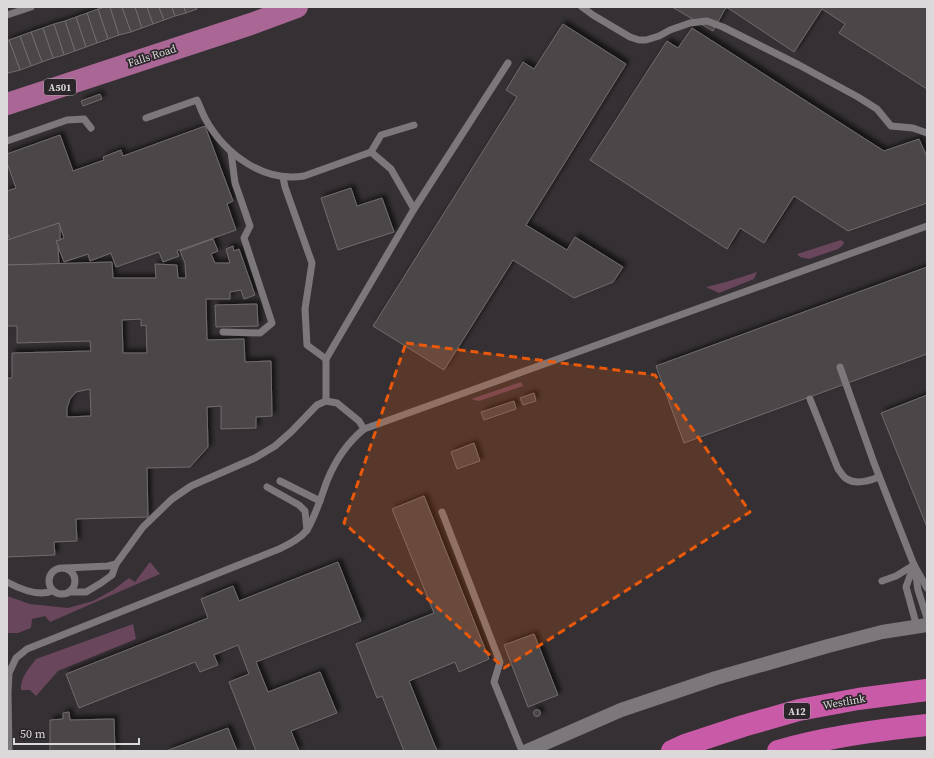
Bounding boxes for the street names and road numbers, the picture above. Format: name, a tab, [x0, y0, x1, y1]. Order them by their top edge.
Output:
street label: Falls Road	[126, 41, 179, 71]
road number: A501	[44, 79, 76, 95]
street label: Westlink	[822, 691, 867, 713]
road number: A12	[784, 703, 810, 719]

